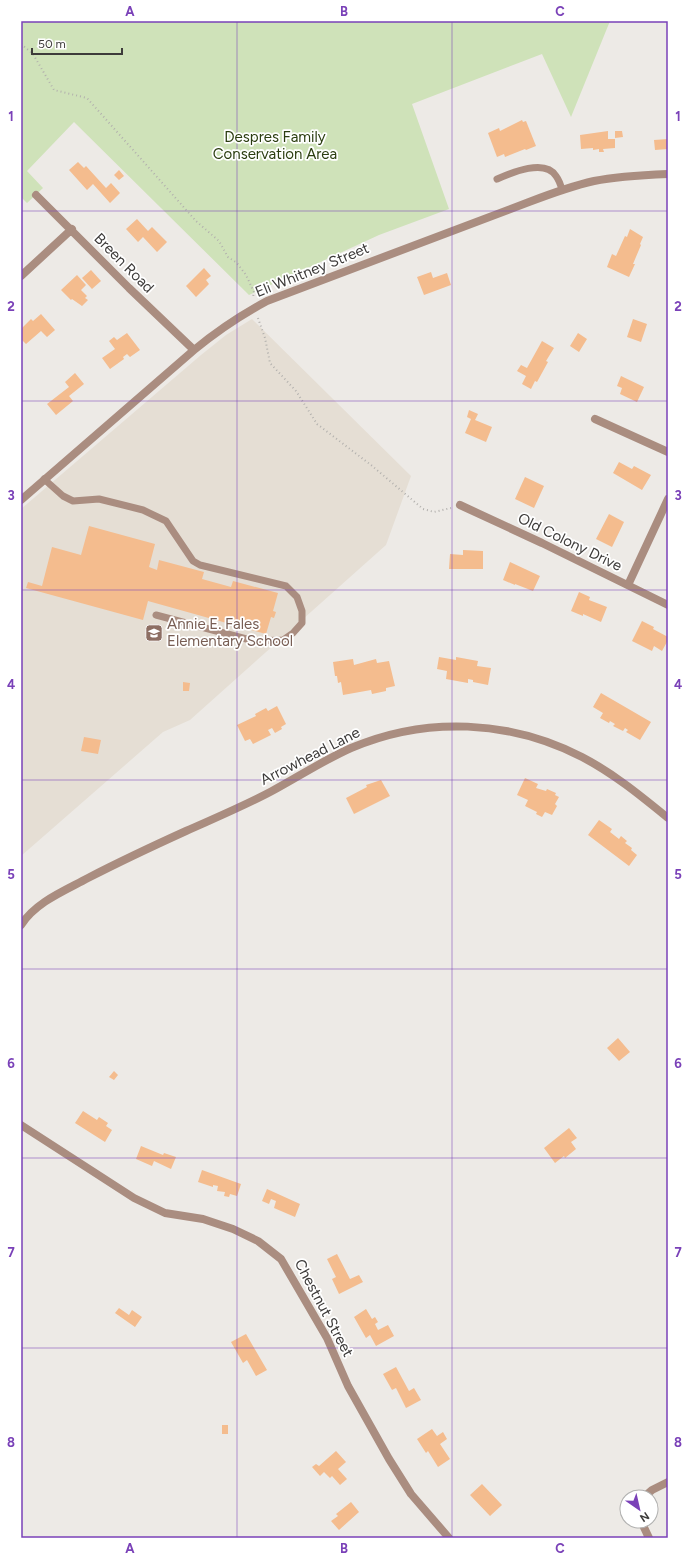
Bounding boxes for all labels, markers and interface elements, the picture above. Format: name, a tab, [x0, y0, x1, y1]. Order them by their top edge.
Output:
text: A	[125, 4, 135, 19]
text: B	[340, 4, 348, 19]
text: C	[555, 4, 565, 19]
scale bar	[32, 30, 122, 56]
text: 50 m	[38, 37, 66, 51]
text: 1	[8, 109, 14, 124]
text: 1	[675, 109, 681, 124]
park label: Despres Family Conservation Area	[213, 128, 337, 163]
street label: Breen Road	[90, 229, 158, 297]
street label: Eli Whitney Street	[252, 239, 372, 301]
text: 2	[7, 299, 15, 314]
text: 2	[674, 299, 682, 314]
text: 3	[7, 488, 15, 503]
text: 3	[674, 488, 682, 503]
street label: Old Colony Drive	[515, 509, 625, 575]
place label: Annie E. Fales Elementary School	[167, 615, 293, 650]
school or university icon: Annie E. Fales Elementary School	[144, 623, 164, 643]
text: 4	[7, 677, 15, 692]
text: 4	[674, 677, 682, 692]
street label: Arrowhead Lane	[257, 723, 363, 789]
text: 5	[7, 867, 15, 882]
text: 5	[674, 867, 682, 882]
text: 6	[7, 1056, 15, 1071]
text: 6	[674, 1056, 682, 1071]
text: 7	[7, 1245, 15, 1260]
text: 7	[674, 1245, 682, 1260]
street label: Chestnut Street	[291, 1256, 357, 1360]
text: 8	[7, 1435, 15, 1450]
text: 8	[674, 1435, 682, 1450]
north arrow	[619, 1489, 659, 1529]
text: N	[637, 1509, 651, 1525]
text: A	[125, 1541, 135, 1556]
text: B	[340, 1541, 348, 1556]
text: C	[555, 1541, 565, 1556]

